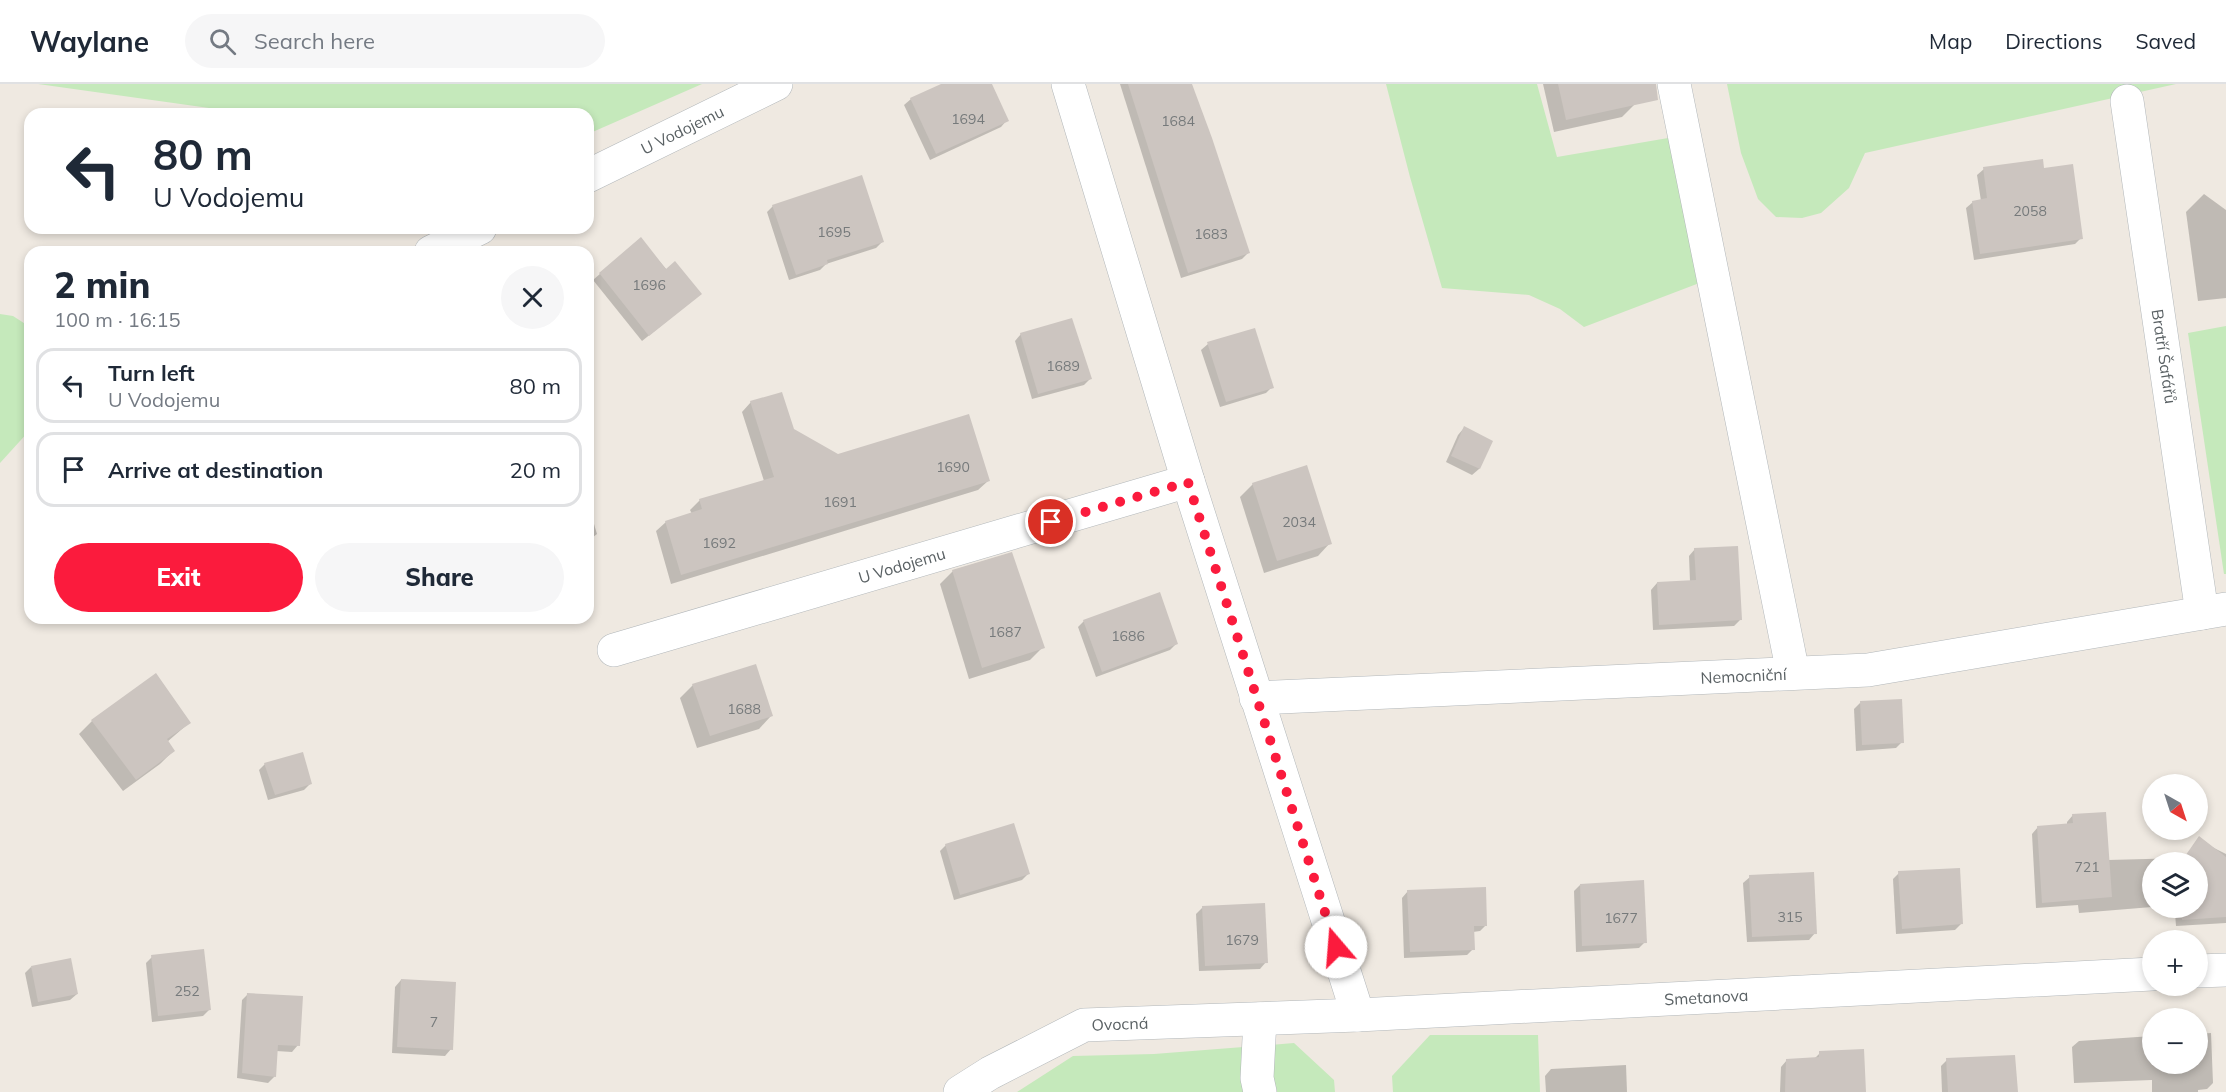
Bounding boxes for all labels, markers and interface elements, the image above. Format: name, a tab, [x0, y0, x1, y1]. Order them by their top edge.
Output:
search box	[185, 14, 605, 68]
text: Waylane	[30, 24, 149, 59]
icon: search	[206, 25, 239, 58]
text: Search here	[254, 27, 375, 55]
text: Map	[1929, 28, 1972, 54]
text: Directions	[2005, 28, 2102, 54]
text: Saved	[2135, 28, 2196, 54]
street label: U Vodojemu	[638, 101, 727, 159]
house number: 1694	[951, 110, 985, 128]
house number: 1684	[1161, 112, 1195, 130]
text: 80 m	[153, 128, 253, 181]
icon: left	[54, 132, 132, 210]
text: U Vodojemu	[153, 180, 304, 214]
house number: 2058	[2013, 202, 2047, 220]
house number: 1695	[817, 223, 851, 241]
house number: 1683	[1194, 225, 1228, 243]
text: 2 min	[54, 262, 150, 307]
button: close	[501, 266, 564, 329]
house number: 1696	[632, 276, 666, 294]
text: 100 m · 16:15	[54, 307, 180, 332]
street label: Bratří Šafářů	[2148, 308, 2181, 405]
house number: 1689	[1046, 357, 1080, 375]
text: Turn left	[108, 359, 195, 387]
icon: left	[57, 369, 90, 402]
text: 80 m	[510, 372, 561, 400]
text: U Vodojemu	[108, 387, 220, 412]
icon: arrive	[57, 453, 90, 486]
text: Arrive at destination	[108, 456, 323, 484]
text: 20 m	[510, 456, 561, 484]
house number: 1690	[936, 458, 970, 476]
house number: 1691	[823, 493, 857, 511]
pin	[1025, 496, 1076, 547]
icon: arrive	[1034, 505, 1067, 538]
house number: 2034	[1282, 513, 1316, 531]
house number: 1692	[702, 534, 736, 552]
button: Exit	[54, 543, 303, 612]
button: Share	[315, 543, 564, 612]
street label: U Vodojemu	[856, 543, 948, 588]
house number: 1687	[988, 623, 1022, 641]
house number: 1686	[1111, 627, 1145, 645]
street label: Nemocniční	[1700, 664, 1788, 688]
house number: 1688	[727, 700, 761, 718]
north arrow	[2142, 774, 2208, 840]
map controls	[2142, 774, 2208, 1074]
button: layers	[2142, 852, 2208, 918]
house number: 721	[2074, 858, 2100, 876]
house number: 315	[1777, 908, 1803, 926]
house number: 1677	[1604, 909, 1638, 927]
position arrow	[1304, 915, 1368, 979]
button: +	[2142, 930, 2208, 996]
house number: 1679	[1225, 931, 1259, 949]
house number: 252	[174, 982, 200, 1000]
street label: Smetanova	[1664, 985, 1749, 1009]
button: −	[2142, 1008, 2208, 1074]
house number: 7	[430, 1013, 438, 1031]
street label: Ovocná	[1091, 1013, 1149, 1035]

